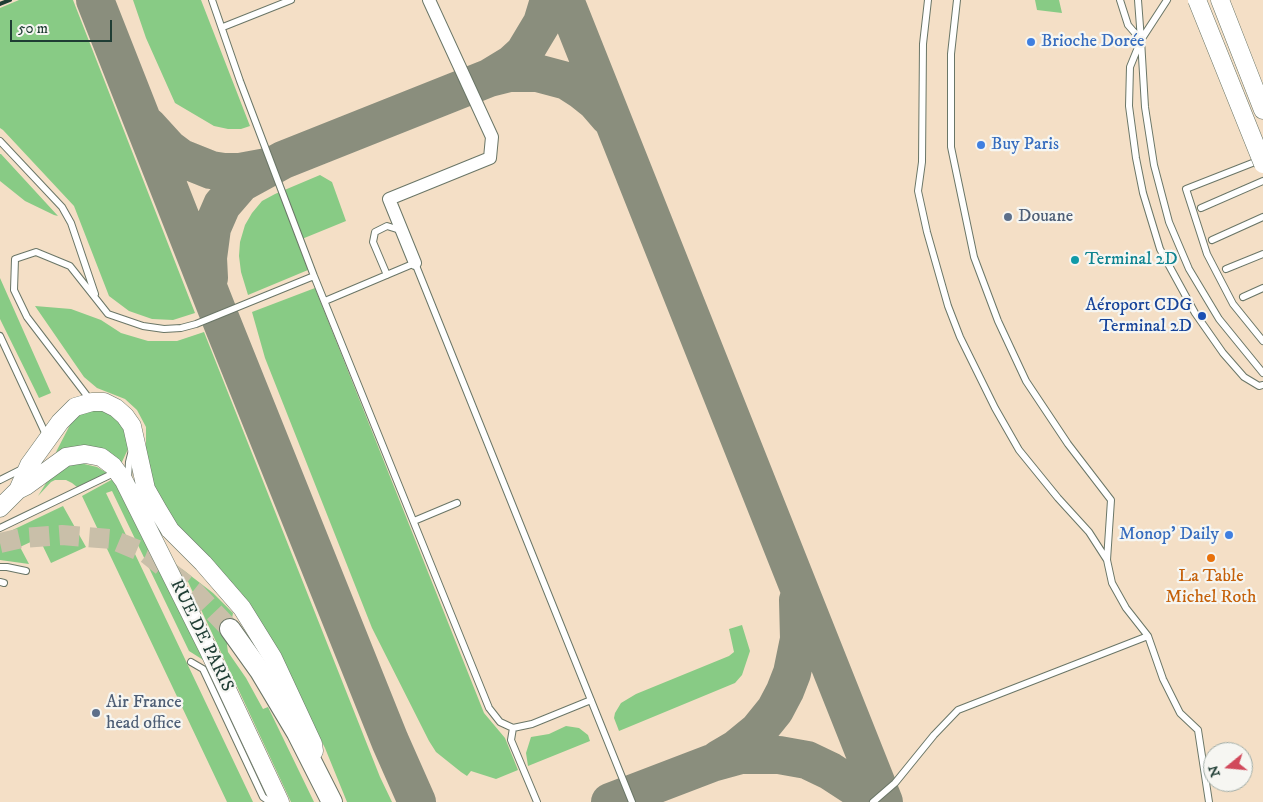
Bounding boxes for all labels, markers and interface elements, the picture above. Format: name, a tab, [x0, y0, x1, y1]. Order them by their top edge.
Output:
scale bar	[12, 10, 115, 42]
text: 50 m	[18, 19, 48, 38]
place label: Brioche Dorée	[1041, 31, 1145, 53]
marker: Brioche Dorée	[1025, 36, 1037, 48]
place label: Buy Paris	[991, 134, 1059, 156]
marker: Buy Paris	[975, 139, 987, 151]
place label: Douane	[1018, 206, 1073, 228]
marker: Douane	[1002, 211, 1014, 223]
place label: Terminal 2D	[1085, 249, 1178, 271]
marker: Terminal 2D	[1069, 254, 1081, 266]
place label: Aéroport CDG Terminal 2D	[1086, 295, 1192, 338]
marker: Aéroport CDG Terminal 2D	[1196, 310, 1208, 322]
place label: Monop' Daily	[1119, 524, 1219, 546]
marker: Monop' Daily	[1223, 529, 1235, 541]
marker: La Table Michel Roth	[1205, 552, 1217, 564]
place label: La Table Michel Roth	[1166, 566, 1256, 608]
street label: RUE DE PARIS	[164, 576, 238, 696]
place label: Air France head office	[106, 692, 182, 734]
marker: Air France head office	[90, 707, 102, 719]
north arrow	[1203, 742, 1253, 792]
text: N	[1204, 763, 1225, 779]

